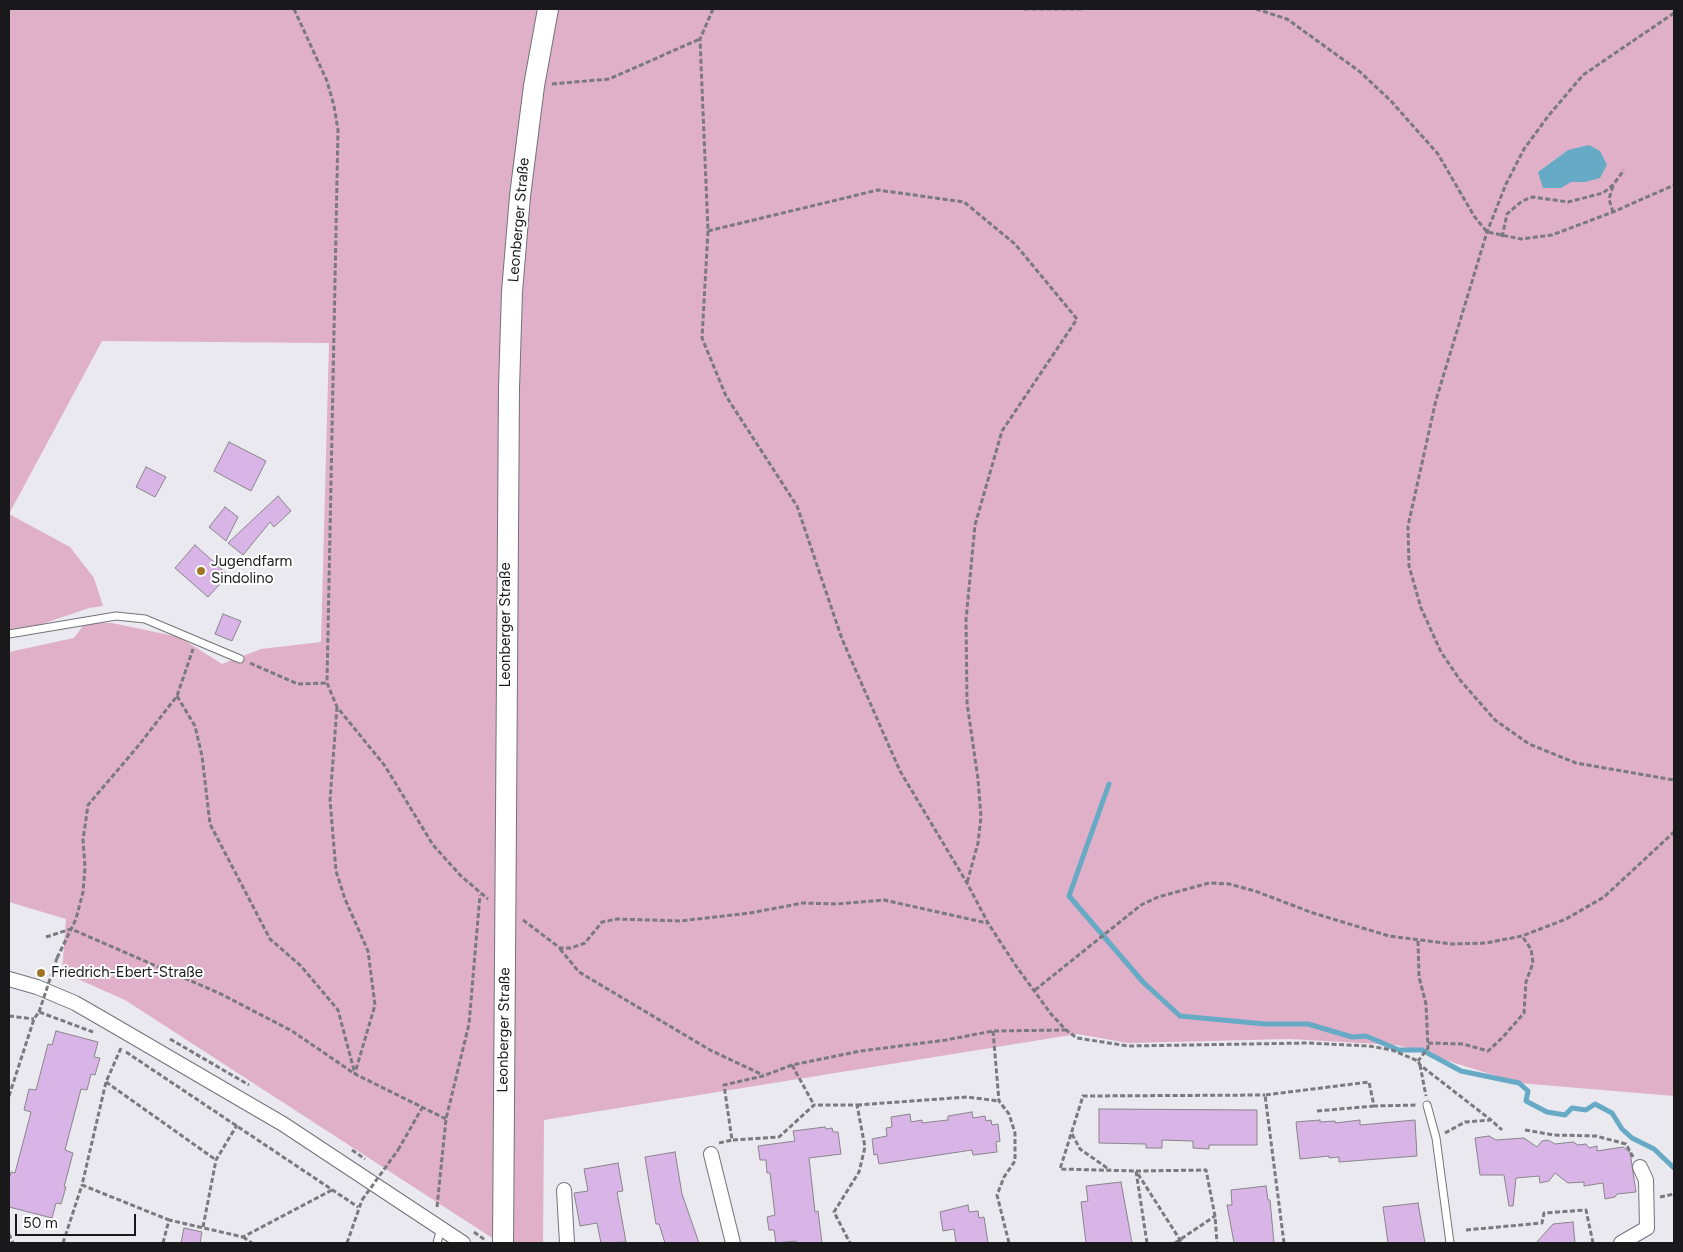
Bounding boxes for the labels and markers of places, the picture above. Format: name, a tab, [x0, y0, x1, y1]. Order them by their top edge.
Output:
place label: Jugendfarm Sindolino	[211, 553, 292, 588]
marker: Jugendfarm Sindolino	[195, 565, 207, 577]
place label: Friedrich-Ebert-Straße	[51, 964, 203, 982]
marker: Friedrich-Ebert-Straße	[35, 967, 47, 979]

